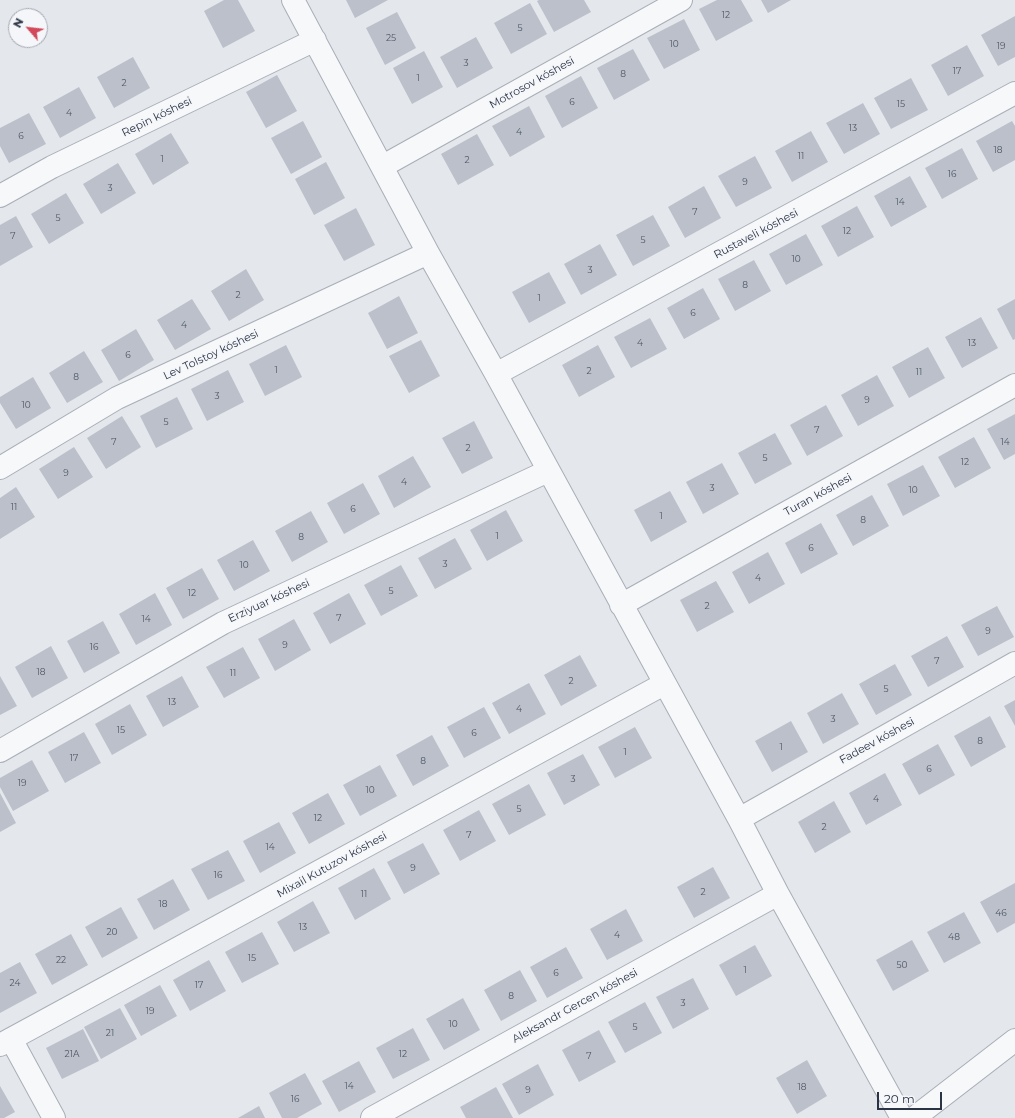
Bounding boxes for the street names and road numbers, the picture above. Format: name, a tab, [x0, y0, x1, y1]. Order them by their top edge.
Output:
street label: Motrosov kóshesi	[487, 54, 577, 112]
street label: Repin kóshesi	[120, 94, 194, 140]
street label: Rustaveli kóshesi	[712, 206, 800, 262]
street label: Lev Tolstoy kóshesi	[161, 327, 261, 383]
street label: Turan kóshesi	[782, 471, 854, 519]
street label: Erziyuar kóshesi	[226, 576, 312, 626]
street label: Fadeev kóshesi	[837, 715, 917, 767]
street label: Mixail Kutuzov kóshesi	[275, 829, 389, 901]
street label: Aleksandr Gercen kóshesi	[510, 966, 640, 1046]

